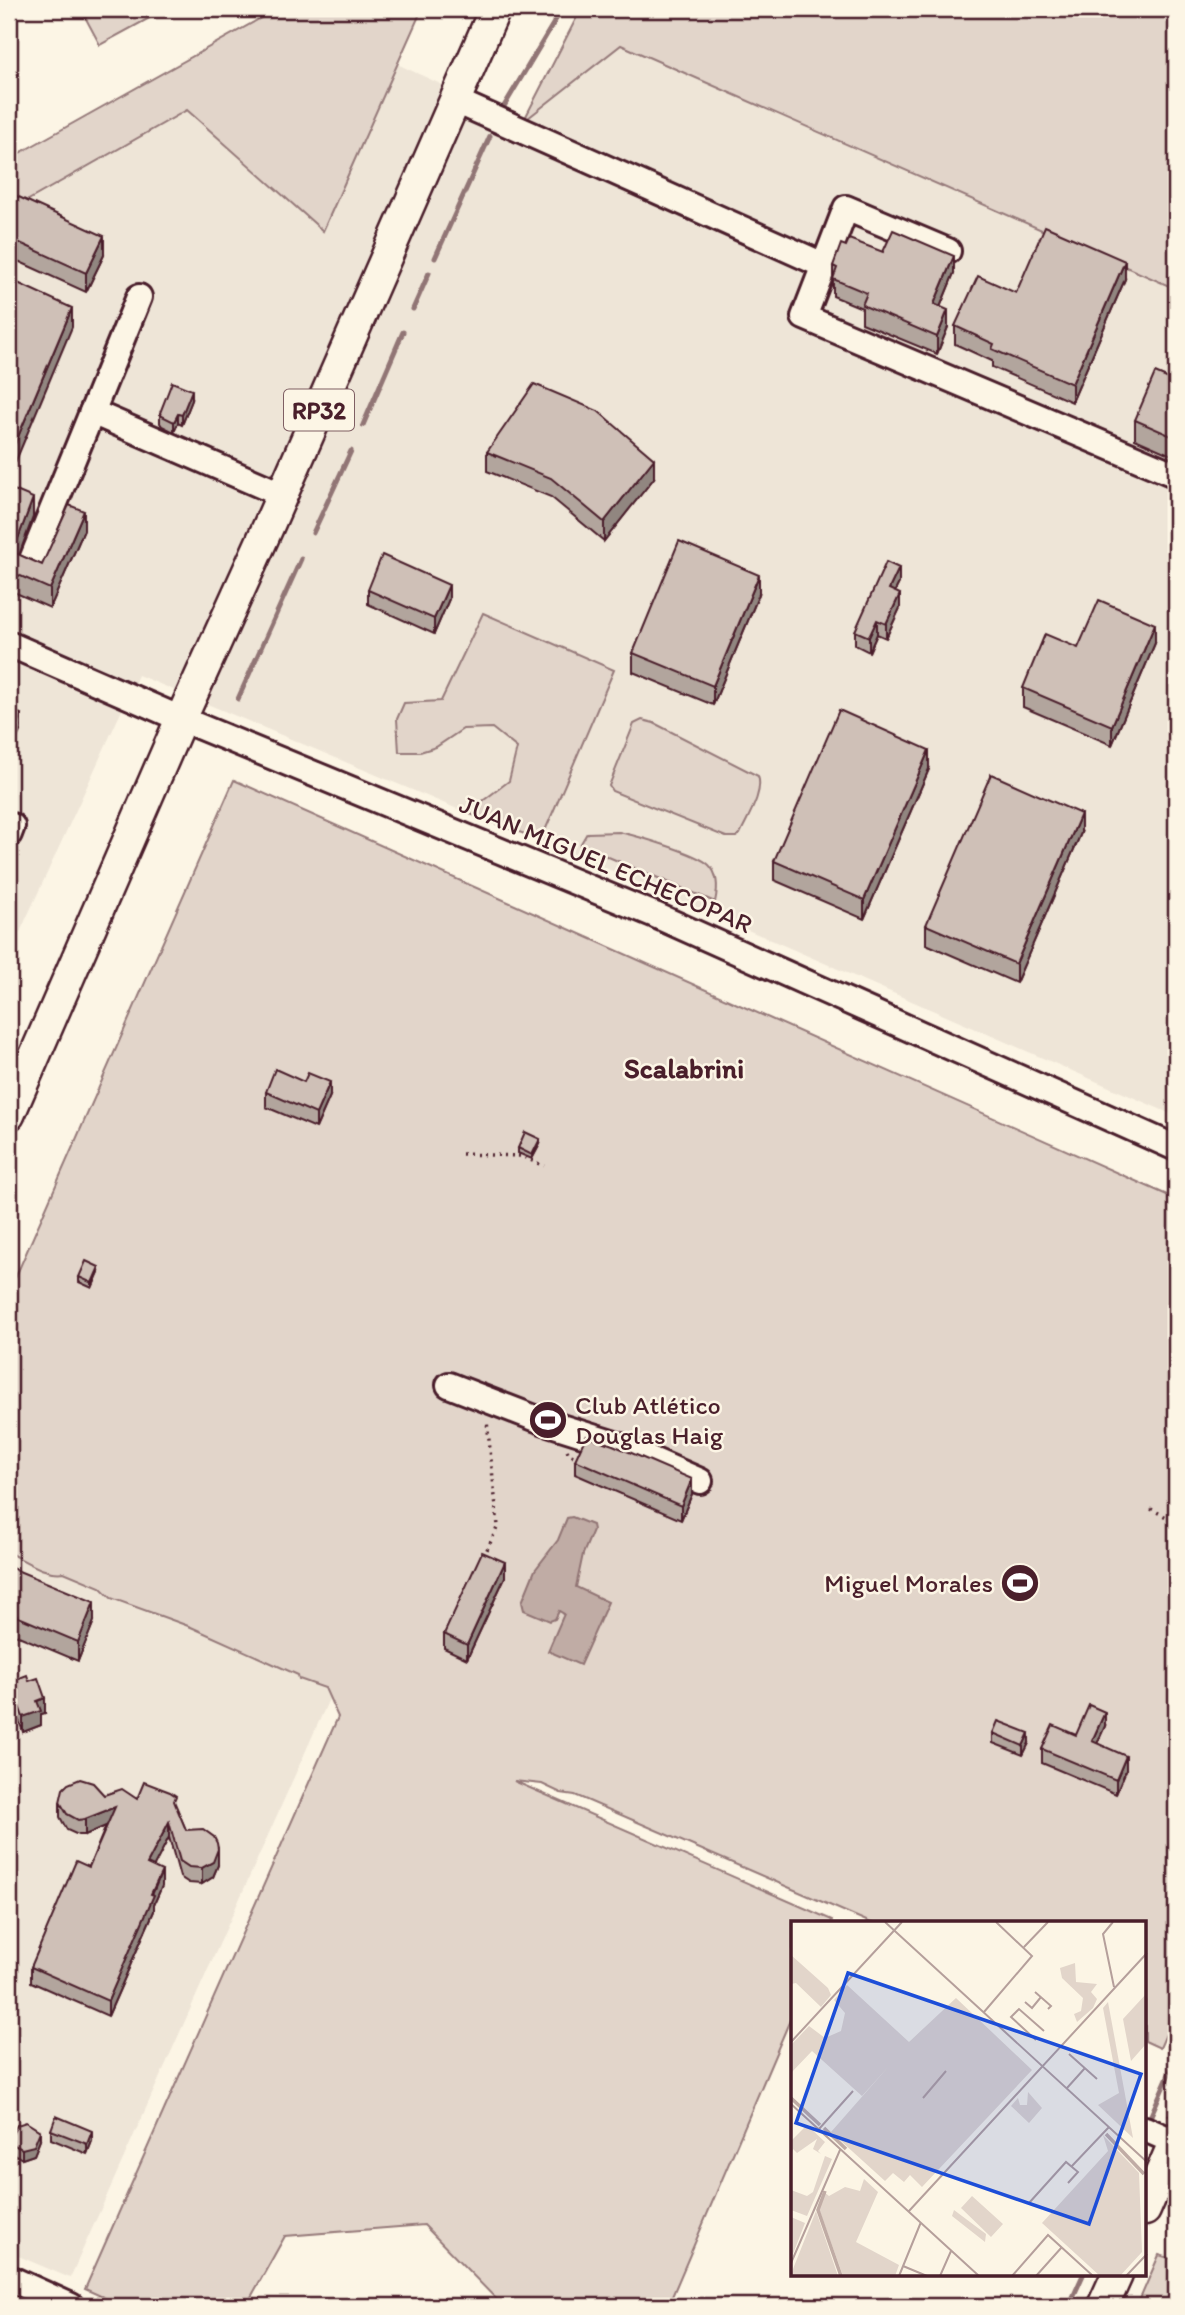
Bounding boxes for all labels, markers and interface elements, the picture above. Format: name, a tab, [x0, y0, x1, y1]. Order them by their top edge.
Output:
road number: RP32	[284, 390, 354, 430]
street label: JUAN MIGUEL ECHECOPAR	[455, 788, 757, 940]
district label: Scalabrini	[624, 1051, 744, 1085]
place label: Club Atlético Douglas Haig	[575, 1389, 724, 1451]
sports icon: Club Atlético Douglas Haig	[527, 1399, 569, 1441]
sports icon: Miguel Morales	[999, 1562, 1041, 1604]
place label: Miguel Morales	[824, 1567, 993, 1599]
inset map	[791, 1921, 1146, 2276]

